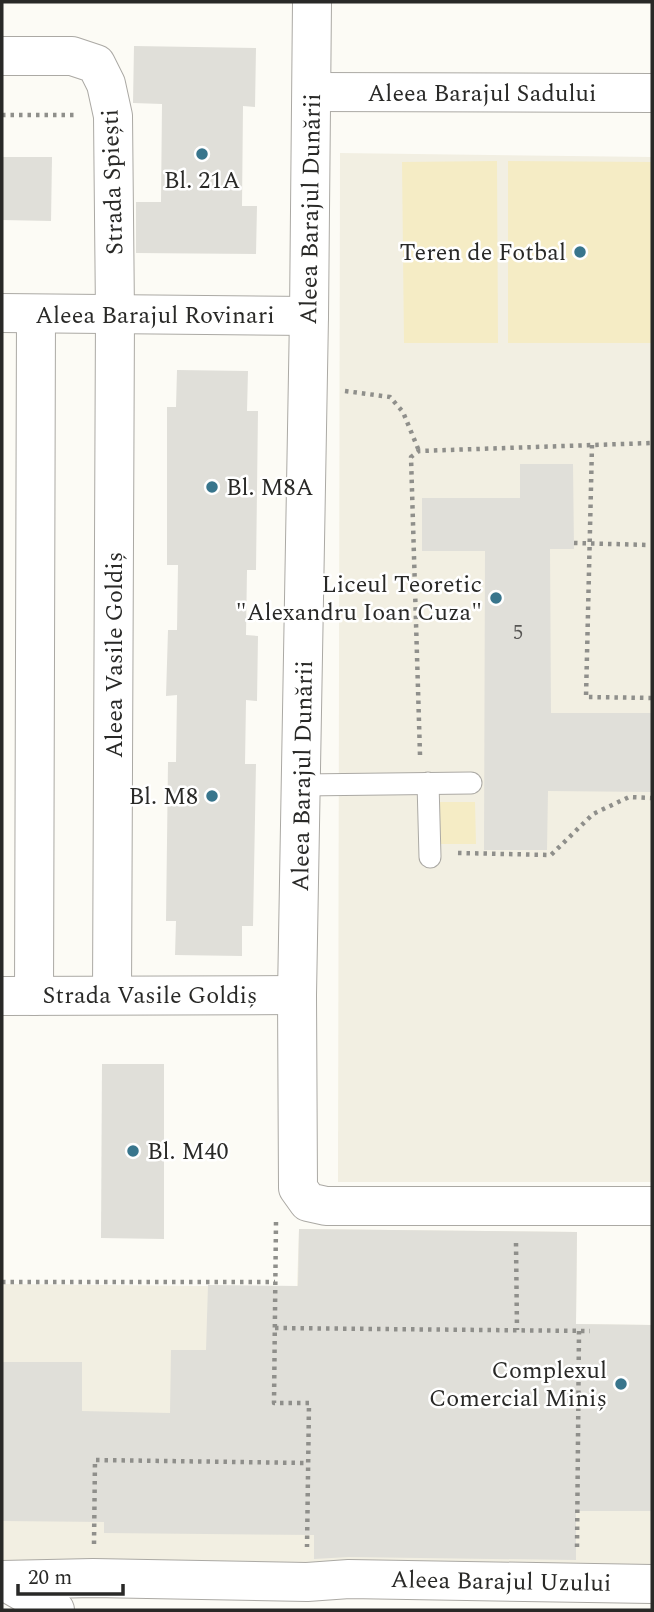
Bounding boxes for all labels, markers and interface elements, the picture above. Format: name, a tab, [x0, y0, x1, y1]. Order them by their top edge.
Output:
street label: Aleea Barajul Sadului	[368, 76, 596, 112]
street label: Aleea Barajul Dunării	[291, 93, 331, 325]
street label: Strada Spiești	[92, 108, 134, 256]
marker: Bl. 21A	[194, 146, 210, 162]
place label: Bl. 21A	[164, 163, 240, 199]
place label: Teren de Fotbal	[400, 235, 566, 271]
marker: Teren de Fotbal	[572, 244, 588, 260]
street label: Aleea Barajul Rovinari	[35, 298, 275, 334]
place label: Bl. M8A	[226, 470, 314, 506]
marker: Bl. M8A	[204, 479, 220, 495]
street label: Aleea Vasile Goldiș	[97, 552, 133, 758]
place label: Liceul Teoretic "Alexandru Ioan Cuza"	[236, 567, 482, 631]
marker: Liceul Teoretic "Alexandru Ioan Cuza"	[488, 590, 504, 606]
house number: 5	[513, 617, 523, 649]
street label: Aleea Barajul Dunării	[283, 660, 323, 892]
place label: Bl. M8	[128, 779, 198, 815]
marker: Bl. M8	[204, 788, 220, 804]
street label: Strada Vasile Goldiș	[43, 978, 257, 1014]
place label: Bl. M40	[147, 1134, 229, 1170]
marker: Bl. M40	[125, 1143, 141, 1159]
place label: Complexul Comercial Miniș	[429, 1353, 607, 1417]
marker: Complexul Comercial Miniș	[613, 1376, 629, 1392]
scale bar	[18, 1552, 122, 1596]
text: 20 m	[28, 1562, 72, 1594]
street label: Aleea Barajul Uzului	[390, 1562, 612, 1602]

